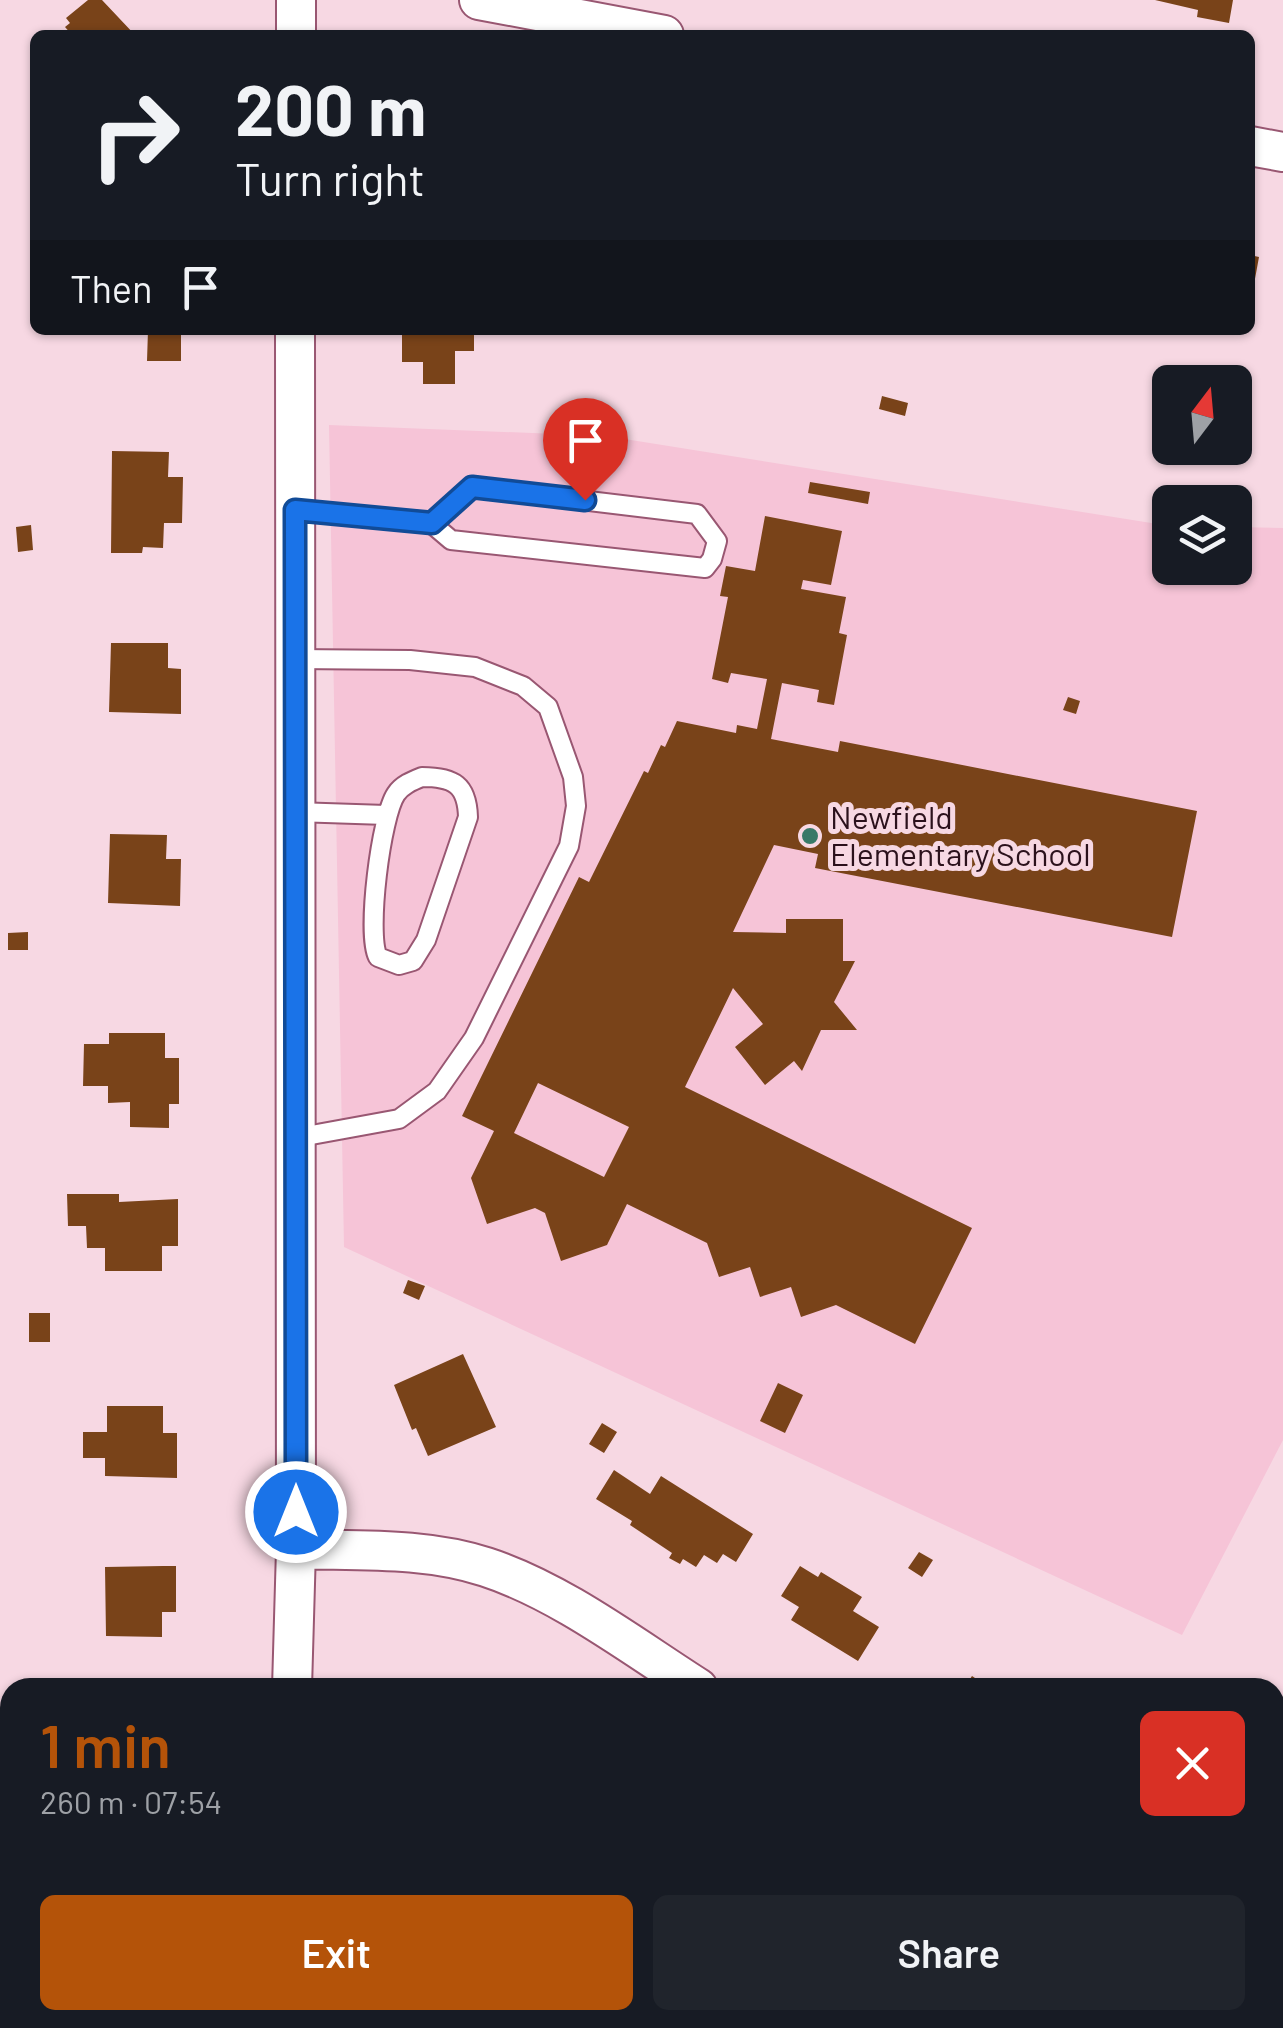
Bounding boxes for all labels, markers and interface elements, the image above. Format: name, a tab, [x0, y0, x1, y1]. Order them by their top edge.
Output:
text: 200 m	[235, 66, 426, 150]
icon: right	[70, 70, 200, 200]
text: Turn right	[235, 151, 425, 205]
icon: arrive	[173, 260, 228, 315]
text: Then	[70, 265, 153, 311]
north arrow	[1152, 365, 1252, 465]
map controls	[1152, 365, 1252, 585]
pin	[543, 398, 628, 501]
icon: arrive	[558, 413, 613, 468]
button: layers	[1152, 485, 1252, 585]
place label: Newfield Elementary School	[830, 797, 1091, 872]
marker: Newfield Elementary School	[799, 825, 821, 847]
position arrow	[244, 1460, 348, 1564]
text: 1 min	[40, 1708, 171, 1780]
button: close	[1140, 1711, 1245, 1816]
text: 260 m · 07:54	[40, 1782, 222, 1820]
button: Exit	[40, 1895, 633, 2010]
button: Share	[653, 1895, 1245, 2010]

